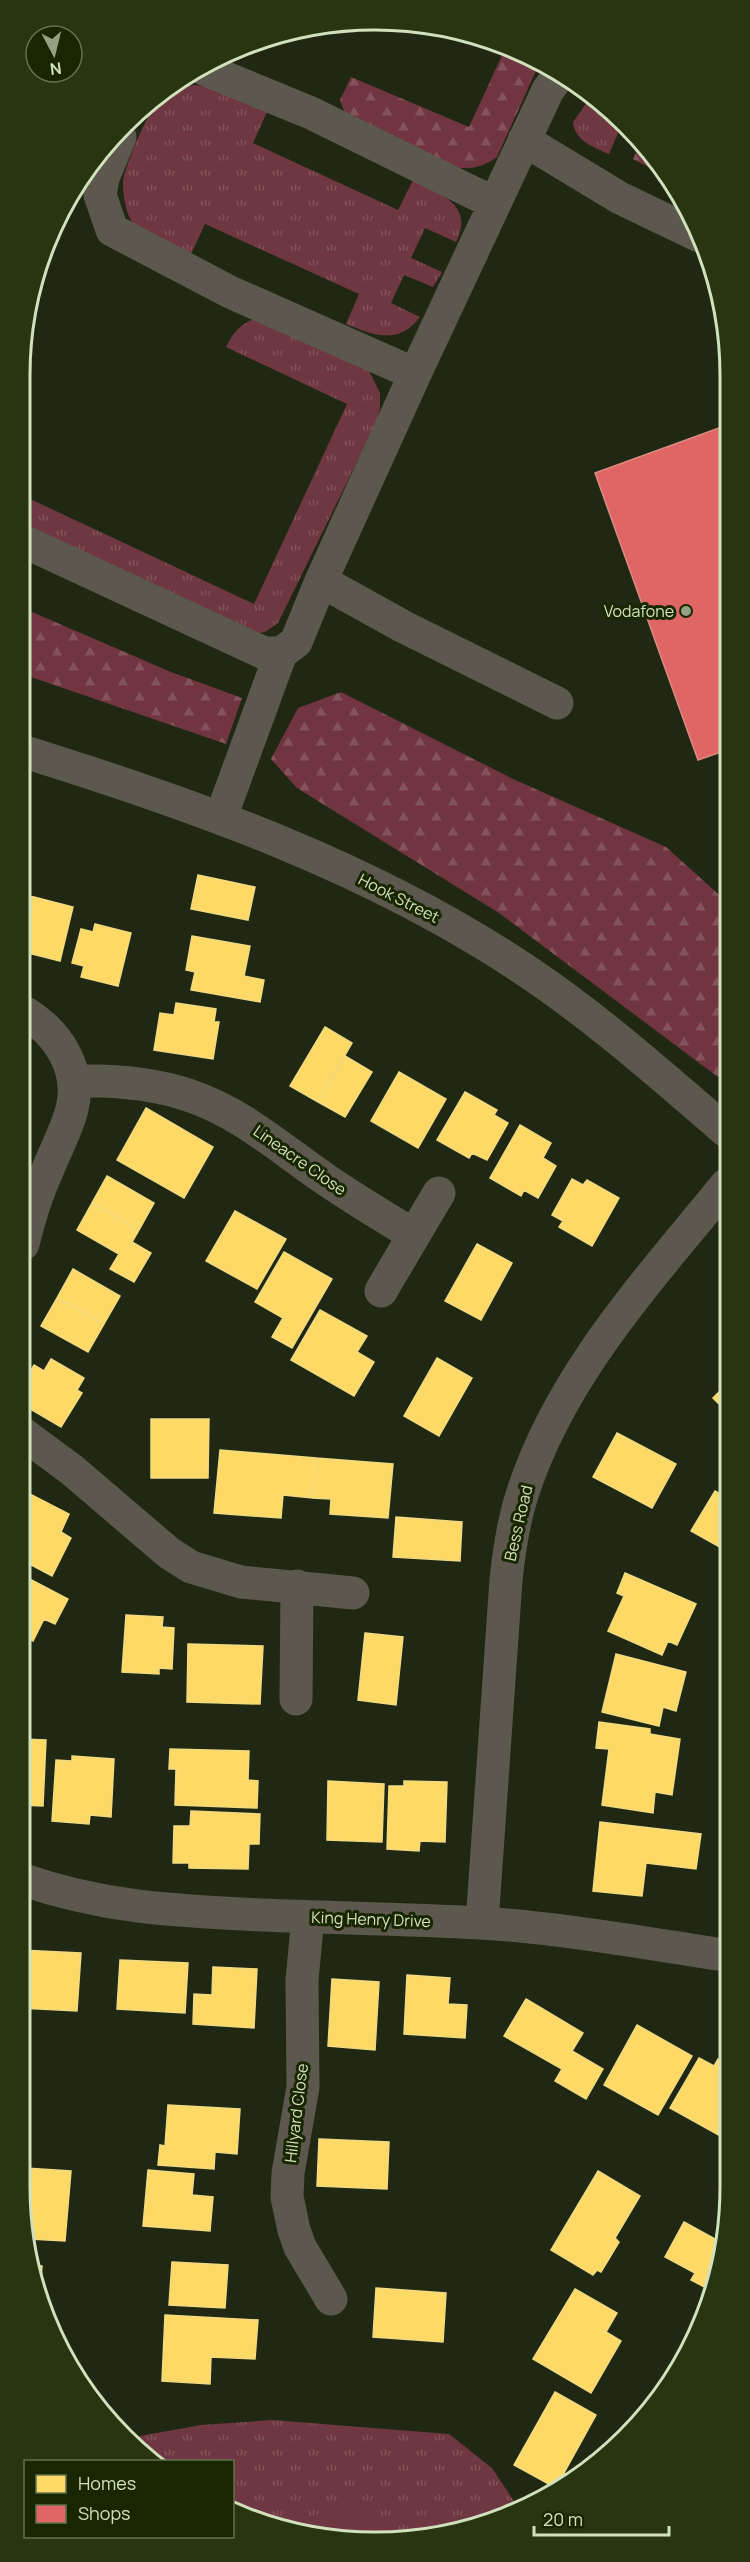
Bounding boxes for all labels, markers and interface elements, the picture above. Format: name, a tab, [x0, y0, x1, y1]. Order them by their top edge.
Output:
north arrow	[24, 24, 84, 84]
text: N	[49, 57, 63, 81]
place label: Vodafone	[604, 600, 674, 622]
marker: Vodafone	[679, 604, 693, 618]
street label: Hook Street	[355, 868, 443, 928]
street label: Lineacre Close	[249, 1120, 351, 1200]
street label: Bess Road	[499, 1483, 537, 1563]
street label: King Henry Drive	[311, 1906, 431, 1932]
street label: Hillyard Close	[279, 2062, 313, 2164]
legend	[24, 2460, 234, 2538]
text: Homes	[78, 2471, 136, 2495]
scale bar	[534, 2499, 669, 2537]
text: Shops	[78, 2501, 130, 2525]
text: 20 m	[543, 2507, 583, 2531]

